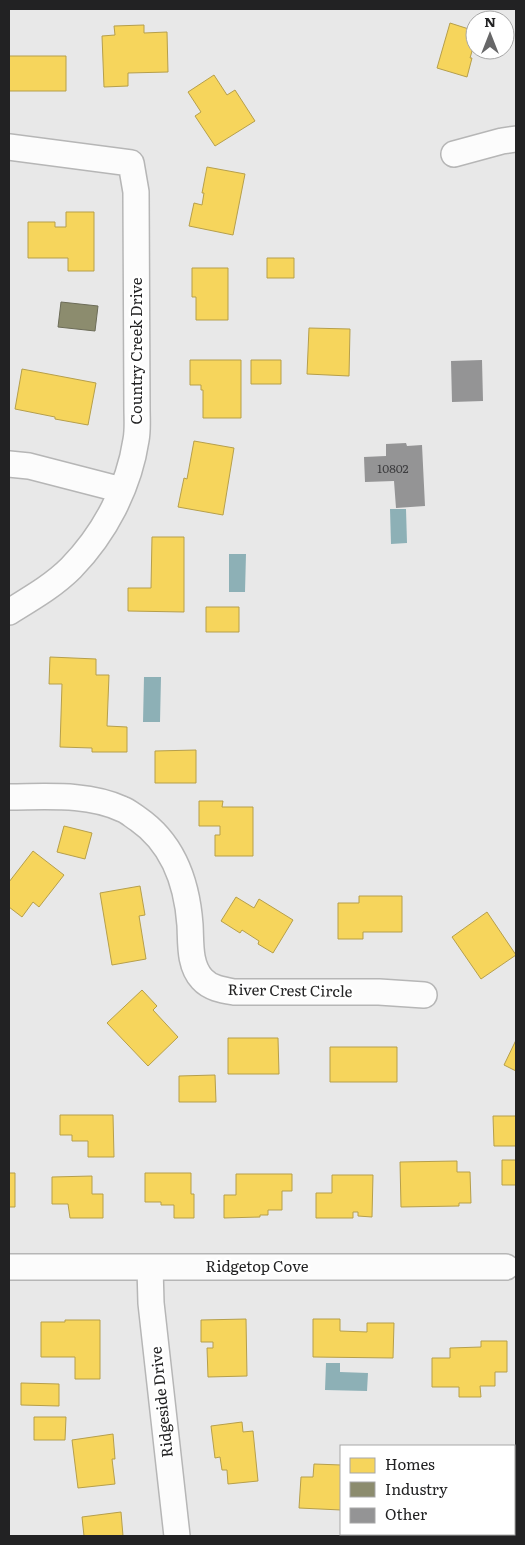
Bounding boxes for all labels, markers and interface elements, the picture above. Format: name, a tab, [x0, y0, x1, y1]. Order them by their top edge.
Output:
north arrow	[465, 10, 515, 60]
text: N	[484, 11, 496, 31]
street label: Country Creek Drive	[124, 277, 147, 425]
house number: 10802	[377, 459, 409, 477]
street label: River Crest Circle	[227, 977, 353, 1002]
street label: Ridgetop Cove	[206, 1254, 309, 1277]
street label: Ridgeside Drive	[143, 1345, 178, 1459]
legend	[340, 1445, 515, 1535]
text: Homes	[385, 1452, 435, 1475]
text: Industry	[385, 1477, 448, 1500]
text: Other	[385, 1502, 427, 1525]

